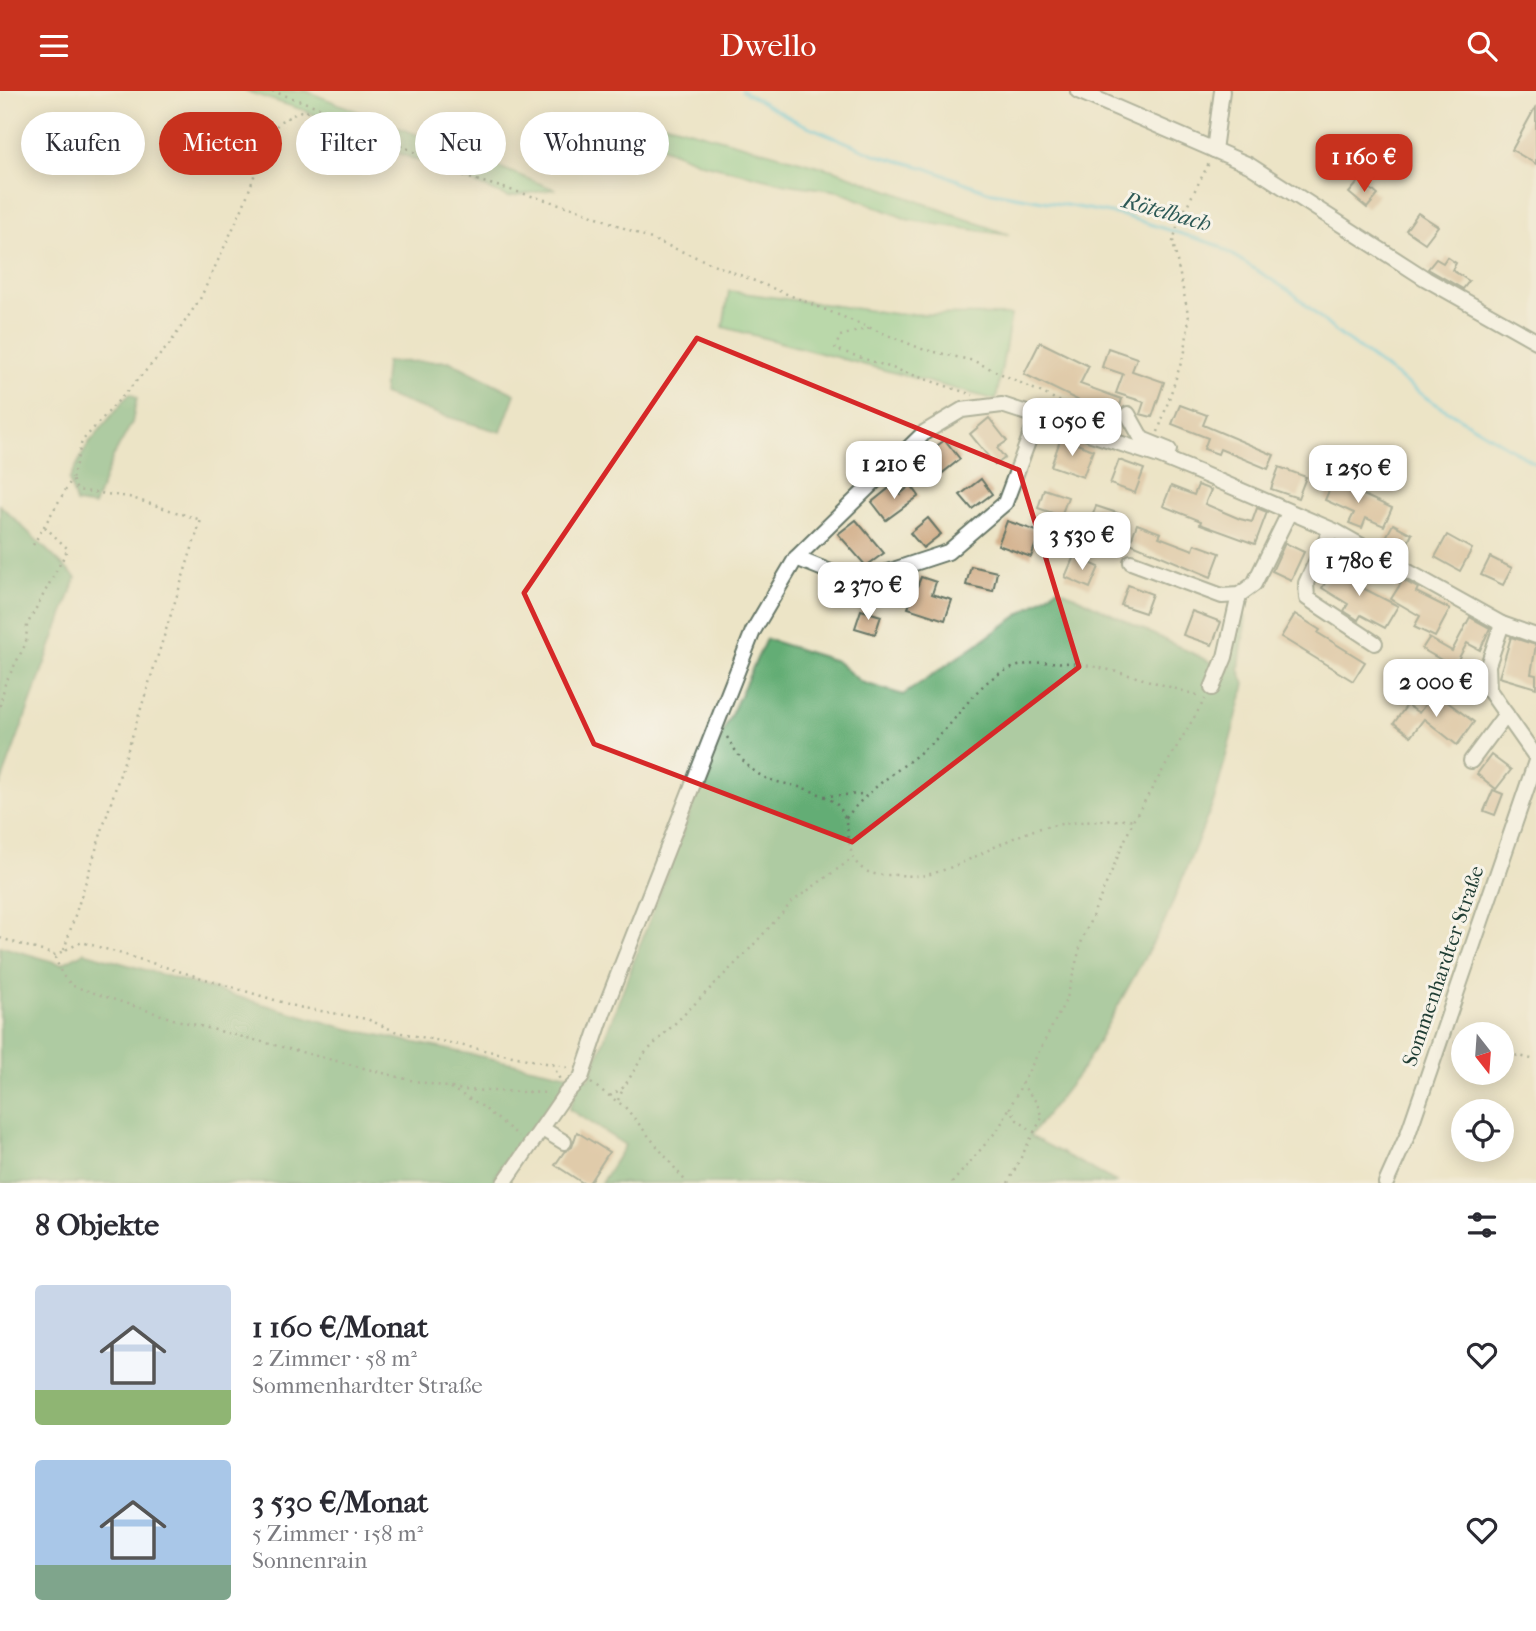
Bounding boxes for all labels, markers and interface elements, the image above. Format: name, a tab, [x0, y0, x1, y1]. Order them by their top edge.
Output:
icon: menu	[35, 27, 73, 65]
text: Dwello	[719, 27, 817, 64]
icon: search	[1463, 27, 1501, 65]
chip: Kaufen	[21, 112, 145, 175]
chip: Mieten	[159, 112, 282, 175]
chip: Filter	[296, 112, 401, 175]
chip: Neu	[415, 112, 506, 175]
chip: Wohnung	[520, 112, 669, 175]
pin: 1 160 €	[1299, 134, 1429, 194]
text: 1 160 €	[1332, 143, 1397, 170]
water label: Rötelbach	[1118, 186, 1215, 238]
pin: 1 050 €	[1007, 399, 1137, 458]
text: 1 050 €	[1039, 407, 1105, 434]
pin: 1 210 €	[829, 441, 959, 501]
pin: 1 250 €	[1293, 445, 1423, 505]
text: 1 210 €	[862, 450, 926, 477]
text: 1 250 €	[1325, 454, 1391, 481]
pin: 3 530 €	[1017, 512, 1147, 572]
text: 3 530 €	[1049, 521, 1115, 548]
pin: 1 780 €	[1294, 539, 1424, 598]
text: 1 780 €	[1325, 547, 1393, 574]
pin: 2 370 €	[803, 563, 933, 622]
text: 2 370 €	[834, 571, 902, 598]
pin: 2 000 €	[1371, 659, 1501, 719]
text: 2 000 €	[1399, 668, 1473, 695]
street label: Sommenhardter Straße	[1397, 863, 1489, 1069]
north arrow	[1451, 1022, 1514, 1085]
map controls	[1451, 1022, 1514, 1162]
button: locate	[1451, 1099, 1514, 1162]
icon: filters	[1463, 1206, 1501, 1244]
text: 8 Objekte	[35, 1208, 159, 1243]
text: 1 160 €/Monat	[252, 1310, 428, 1345]
icon: home	[91, 1313, 175, 1397]
icon: heart	[1463, 1336, 1501, 1374]
text: 2 Zimmer · 58 m²	[252, 1345, 417, 1372]
text: Sommenhardter Straße	[252, 1372, 483, 1399]
text: 3 530 €/Monat	[252, 1485, 428, 1520]
icon: home	[91, 1488, 175, 1572]
icon: heart	[1463, 1511, 1501, 1549]
text: 5 Zimmer · 158 m²	[252, 1520, 423, 1547]
text: Sonnenrain	[252, 1547, 367, 1574]

